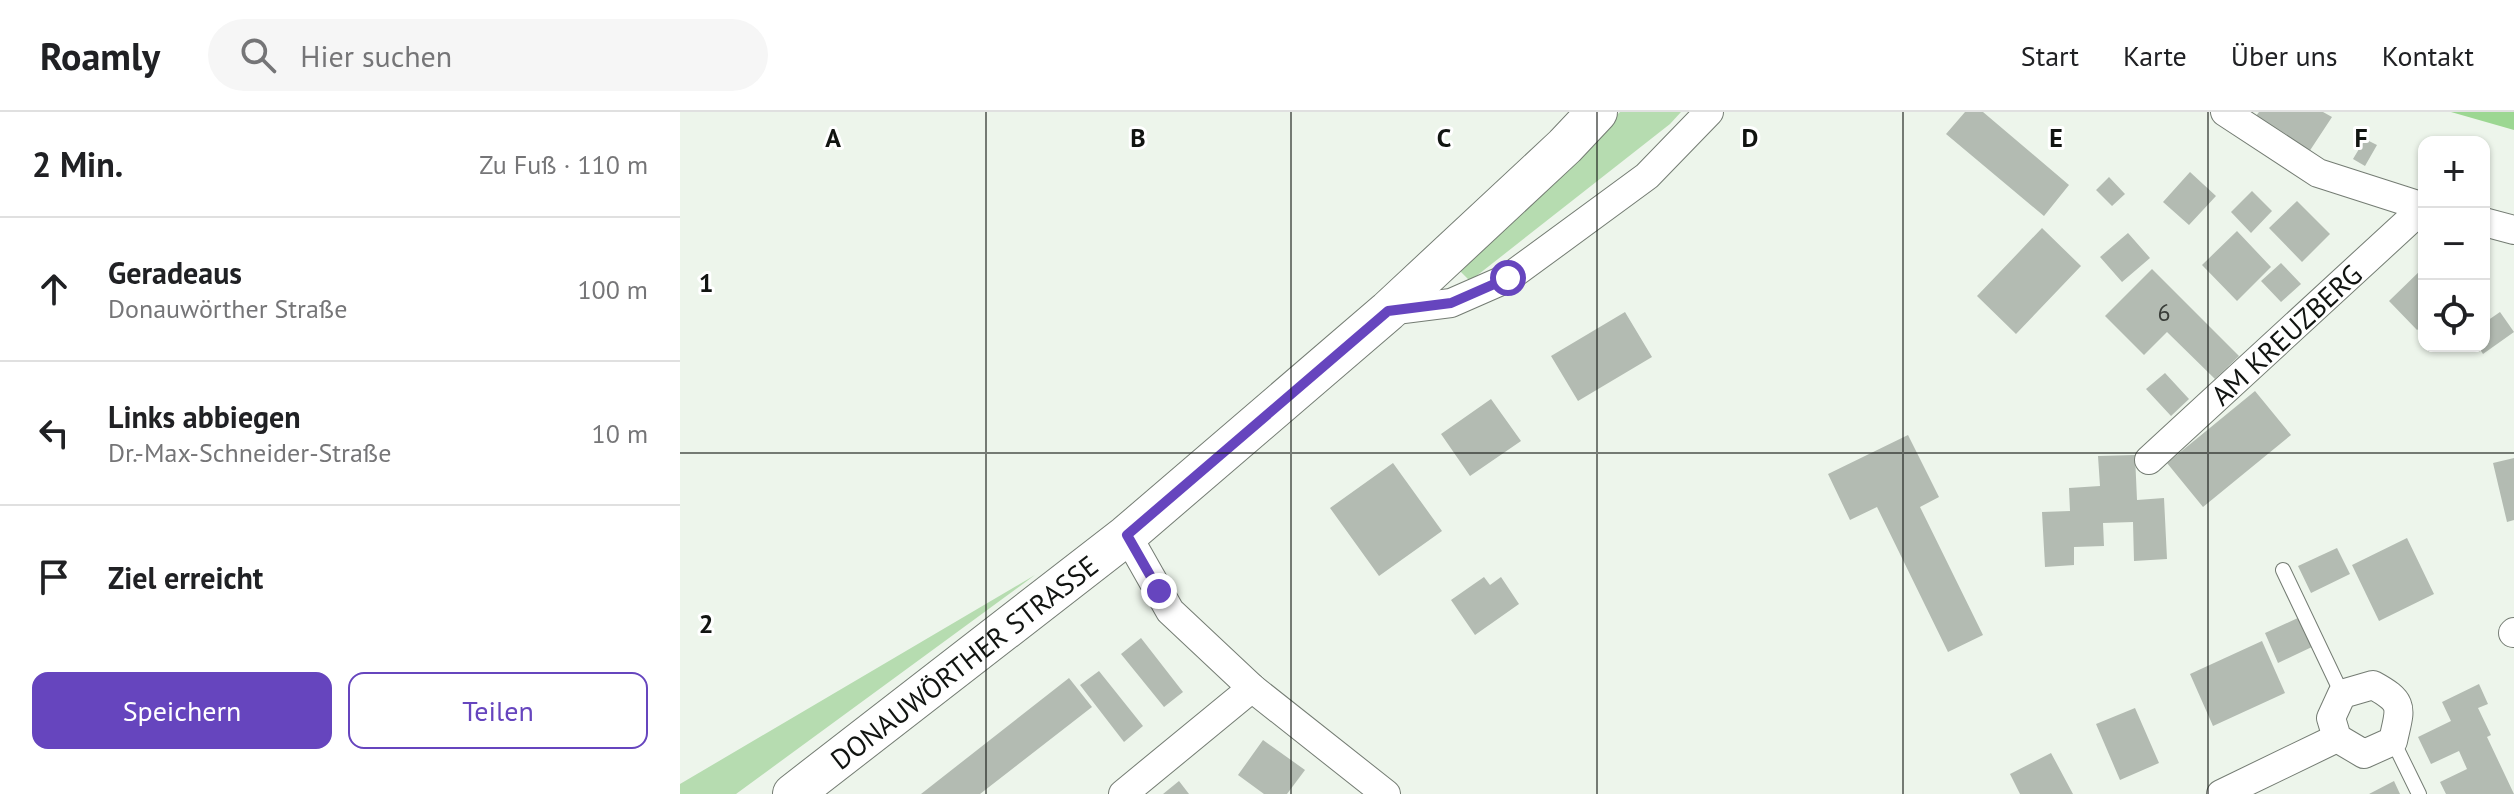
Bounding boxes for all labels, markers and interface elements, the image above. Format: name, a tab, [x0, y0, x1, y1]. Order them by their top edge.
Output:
search box	[208, 19, 768, 91]
text: Roamly	[40, 31, 160, 80]
icon: search	[236, 33, 280, 77]
text: Hier suchen	[300, 36, 452, 75]
text: Start	[2021, 37, 2079, 74]
text: Karte	[2123, 37, 2187, 74]
text: Über uns	[2231, 37, 2338, 74]
text: Kontakt	[2382, 37, 2474, 74]
text: A	[825, 121, 841, 154]
text: B	[1130, 121, 1146, 154]
text: C	[1437, 121, 1451, 154]
text: D	[1742, 121, 1758, 154]
text: E	[2049, 121, 2063, 154]
text: F	[2354, 121, 2368, 154]
map controls	[2418, 136, 2490, 352]
button: +	[2418, 136, 2490, 208]
text: 2 Min.	[32, 142, 123, 186]
text: Zu Fuß · 110 m	[479, 148, 648, 181]
button: −	[2418, 208, 2490, 280]
text: Geradeaus	[108, 253, 242, 292]
street label: AM KREUZBERG	[2203, 255, 2369, 413]
route start	[1490, 260, 1526, 296]
text: 1	[699, 266, 713, 299]
icon: ahead	[32, 267, 76, 311]
text: 100 m	[577, 273, 648, 306]
button: locate	[2418, 280, 2490, 352]
text: Donauwörther Straße	[108, 292, 347, 325]
house number: 6	[2157, 297, 2171, 328]
text: Links abbiegen	[108, 397, 301, 436]
icon: left	[32, 411, 76, 455]
text: 10 m	[592, 417, 648, 450]
text: Dr.-Max-Schneider-Straße	[108, 436, 391, 469]
street label: DONAUWÖRTHER STRASSE	[822, 546, 1105, 777]
icon: arrive	[32, 555, 76, 599]
text: Ziel erreicht	[108, 558, 263, 597]
route end	[1141, 573, 1177, 609]
text: 2	[699, 607, 713, 640]
button: Speichern	[32, 672, 332, 749]
button: Teilen	[348, 672, 648, 749]

